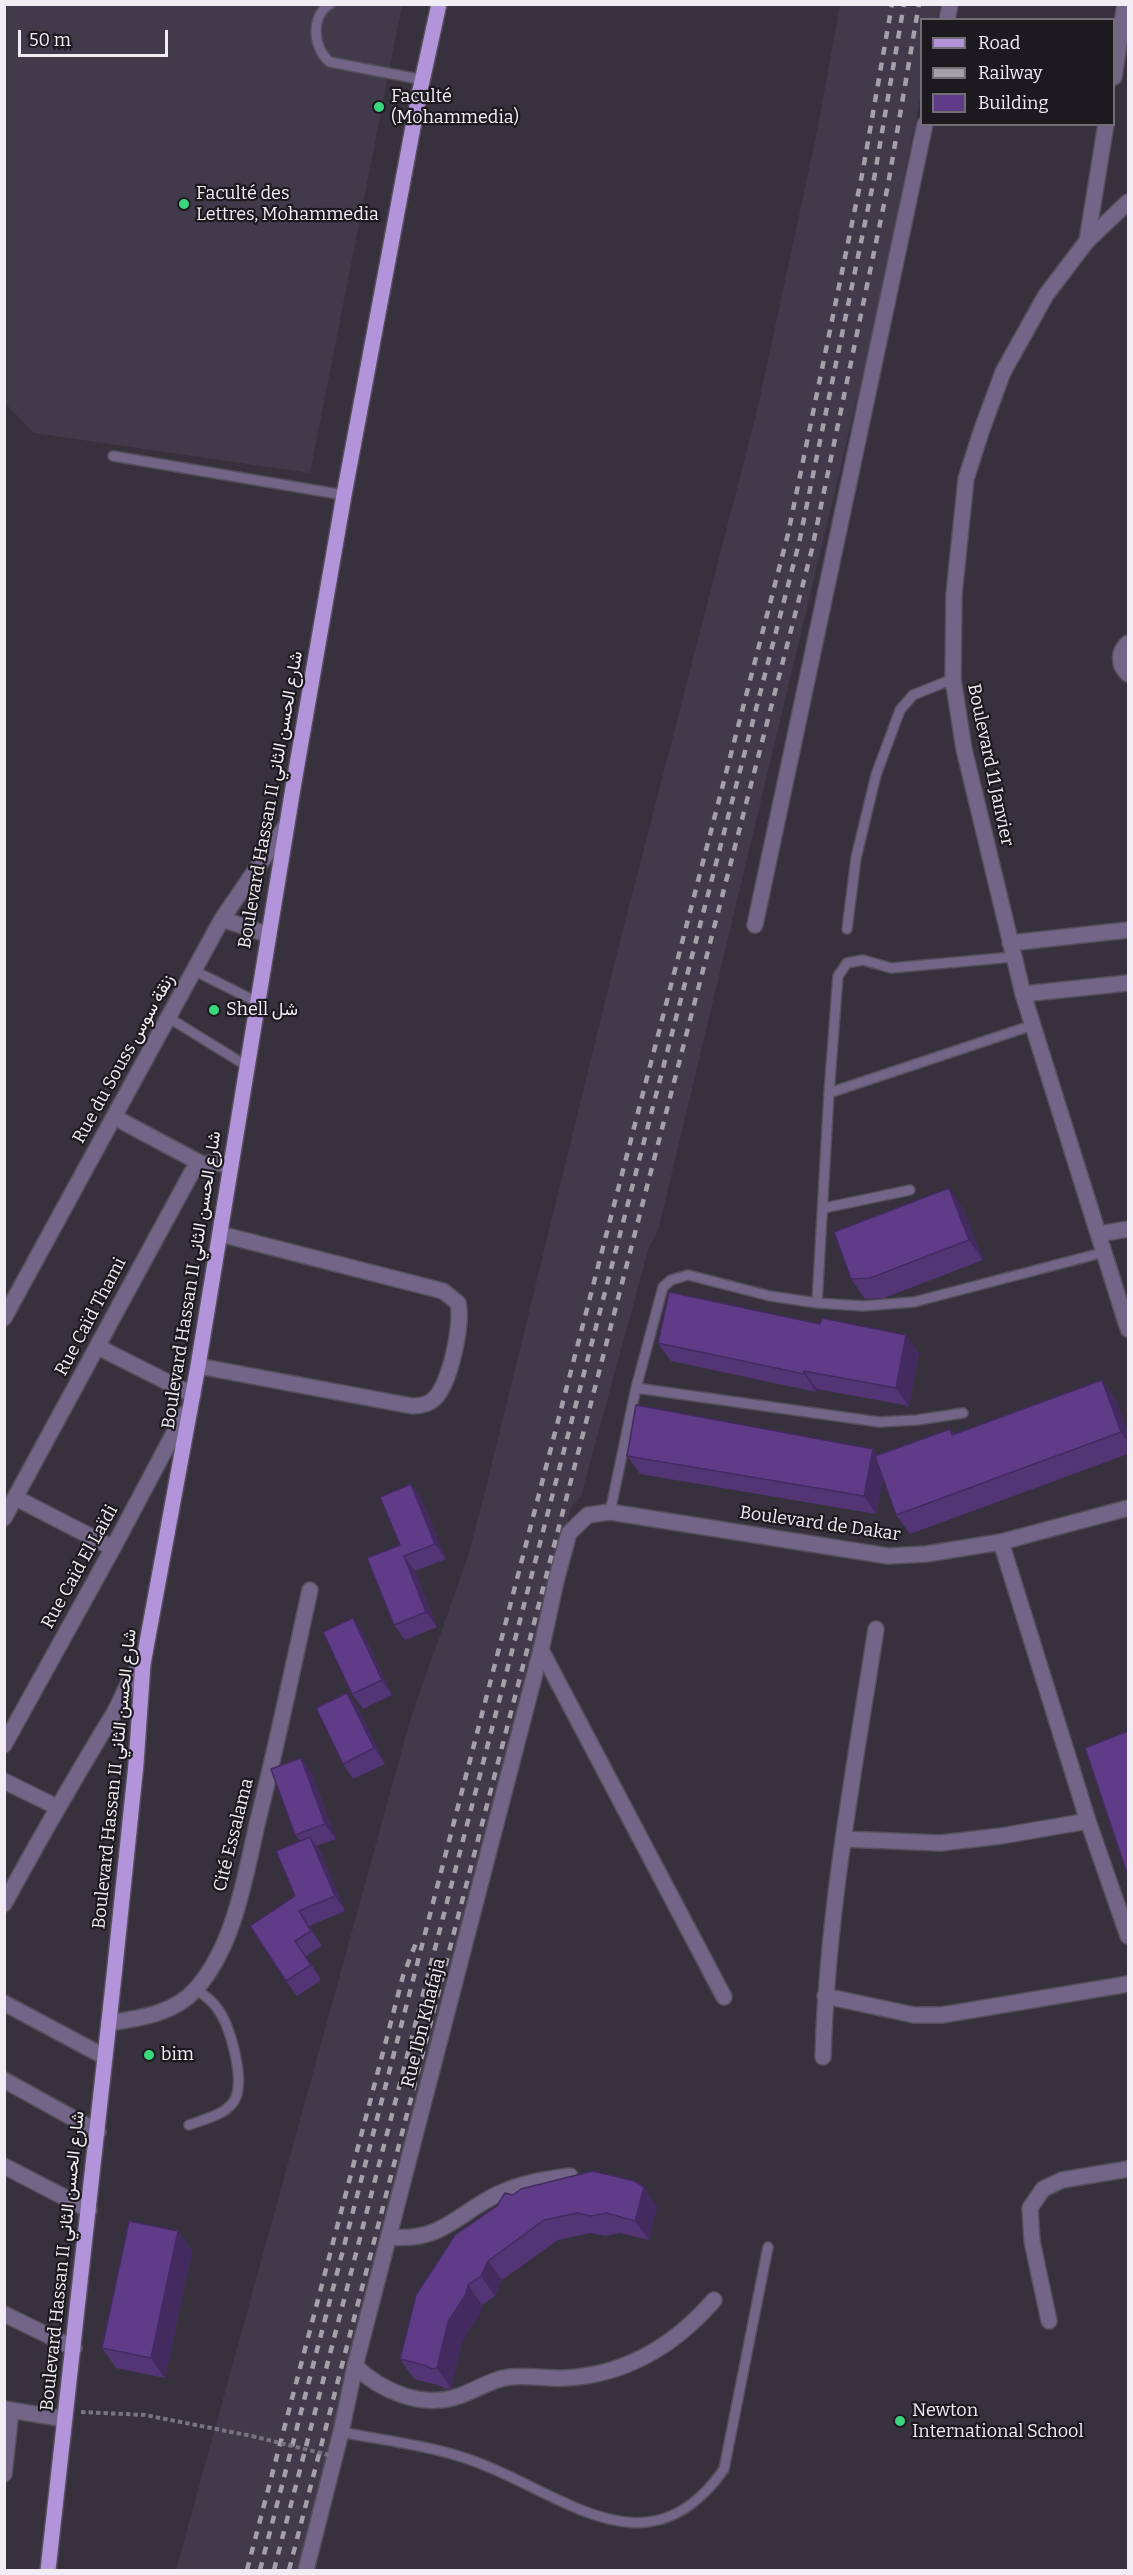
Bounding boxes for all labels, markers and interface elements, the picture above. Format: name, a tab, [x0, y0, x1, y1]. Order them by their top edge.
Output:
scale bar	[21, 18, 171, 56]
legend	[920, 18, 1115, 126]
text: 50 m	[29, 29, 71, 51]
text: Road	[978, 32, 1020, 54]
text: Railway	[978, 62, 1042, 84]
place label: Faculté (Mohammedia)	[391, 86, 519, 128]
text: Building	[978, 92, 1049, 114]
marker: Faculté (Mohammedia)	[372, 100, 386, 114]
place label: Faculté des Lettres, Mohammedia	[196, 183, 379, 226]
marker: Faculté des Lettres, Mohammedia	[177, 197, 191, 211]
street label: Boulevard Hassan II شارع الحسن الثاني	[234, 650, 308, 950]
street label: Boulevard 11 Janvier	[962, 682, 1018, 848]
street label: Rue du Souss زنقة سوس	[69, 971, 179, 1147]
place label: Shell شل	[226, 999, 298, 1021]
marker: Shell شل	[207, 1003, 221, 1017]
street label: Boulevard Hassan II شارع الحسن الثاني	[158, 1129, 226, 1431]
street label: Rue Caïd Thami	[51, 1254, 131, 1380]
street label: Rue Caïd El Laïdi	[37, 1502, 123, 1632]
street label: Boulevard de Dakar	[738, 1502, 902, 1546]
street label: Boulevard Hassan II شارع الحسن الثاني	[88, 1628, 142, 1930]
street label: Cité Essalama	[210, 1776, 258, 1894]
street label: Rue Ibn Khafaja	[398, 1956, 450, 2090]
place label: bim	[161, 2044, 194, 2066]
marker: bim	[142, 2048, 156, 2062]
street label: Boulevard Hassan II شارع الحسن الثاني	[36, 2110, 90, 2412]
place label: Newton International School	[912, 2400, 1084, 2442]
marker: Newton International School	[893, 2414, 907, 2428]

